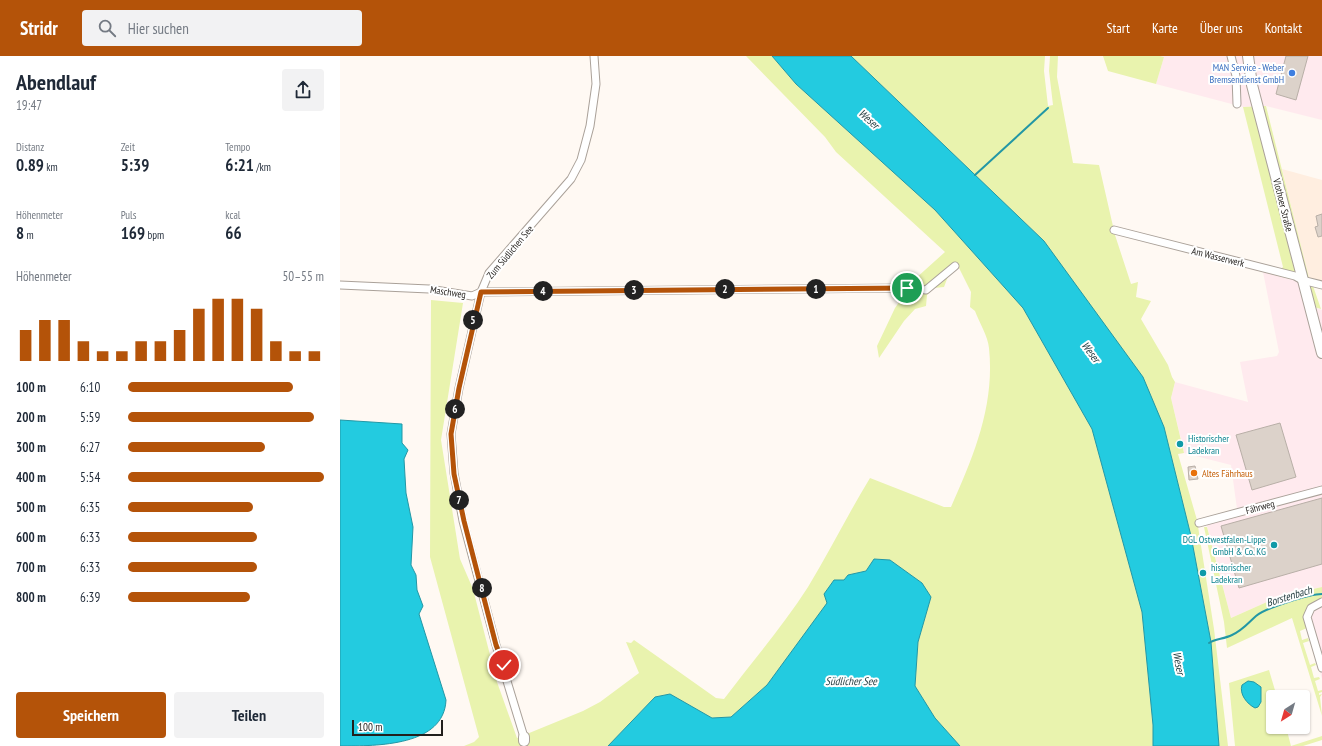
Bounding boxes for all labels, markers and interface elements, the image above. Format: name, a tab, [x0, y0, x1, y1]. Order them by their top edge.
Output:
search box	[82, 10, 362, 46]
text: Stridr	[20, 16, 58, 40]
icon: search	[96, 17, 118, 39]
text: Hier suchen	[128, 19, 189, 38]
text: Start	[1106, 19, 1130, 37]
text: Karte	[1152, 19, 1178, 37]
text: Über uns	[1200, 19, 1243, 37]
text: Kontakt	[1265, 19, 1302, 37]
place label: MAN Service - Weber Bremsendienst GmbH	[1210, 61, 1284, 86]
text: Abendlauf	[16, 68, 96, 96]
marker: MAN Service - Weber Bremsendienst GmbH	[1287, 68, 1297, 78]
button: share	[282, 69, 324, 111]
text: 19:47	[16, 97, 42, 114]
water label: Weser	[856, 106, 884, 133]
text: Distanz	[16, 140, 44, 154]
text: Zeit	[121, 140, 135, 154]
text: Tempo	[225, 140, 250, 154]
text: 0.89	[16, 154, 44, 176]
text: 5:39	[121, 154, 149, 176]
text: 6:21	[225, 154, 254, 176]
text: km	[44, 160, 58, 174]
text: /km	[254, 160, 271, 174]
street label: Vlothoer Straße	[1270, 176, 1296, 233]
text: Höhenmeter	[16, 208, 63, 222]
text: Puls	[121, 208, 136, 222]
text: kcal	[225, 208, 240, 222]
text: 8	[16, 222, 24, 244]
text: 169	[121, 222, 145, 244]
text: 66	[225, 222, 242, 244]
street label: Zum Südlichen See	[484, 223, 536, 281]
text: m	[24, 228, 34, 242]
text: bpm	[145, 228, 164, 242]
street label: Am Wasserwerk	[1190, 244, 1246, 270]
text: Höhenmeter	[16, 268, 72, 285]
text: 50–55 m	[282, 268, 324, 285]
pin	[890, 271, 924, 305]
icon: arrive	[896, 277, 918, 299]
pin: 2	[715, 279, 735, 299]
pin: 1	[806, 279, 826, 299]
pin: 3	[624, 280, 644, 300]
pin: 4	[533, 281, 553, 301]
text: 2	[722, 282, 728, 296]
text: 1	[813, 282, 819, 296]
street label: Maschweg	[429, 283, 467, 301]
text: 3	[631, 283, 637, 297]
text: 4	[540, 284, 546, 298]
pin: 5	[463, 310, 483, 330]
text: 5	[470, 313, 476, 327]
water label: Weser	[1079, 339, 1105, 367]
text: 100 m	[16, 379, 46, 396]
text: 6:10	[80, 379, 100, 396]
pin: 6	[445, 399, 465, 419]
text: 6	[452, 402, 458, 416]
text: 200 m	[16, 409, 46, 426]
text: 5:59	[80, 409, 100, 426]
place label: Historischer Ladekran	[1188, 432, 1229, 457]
text: 300 m	[16, 439, 46, 456]
text: 6:27	[80, 439, 100, 456]
marker: Historischer Ladekran	[1175, 439, 1185, 449]
place label: Altes Fährhaus	[1202, 467, 1253, 480]
marker: Altes Fährhaus	[1189, 468, 1199, 478]
text: 400 m	[16, 469, 46, 486]
text: 5:54	[80, 469, 100, 486]
pin: 7	[449, 490, 469, 510]
text: 7	[456, 493, 462, 507]
street label: Fährweg	[1244, 497, 1276, 517]
text: 500 m	[16, 499, 46, 516]
text: 6:35	[80, 499, 100, 516]
text: 600 m	[16, 529, 46, 546]
text: 6:33	[80, 529, 100, 546]
place label: DGL Ostwestfalen-Lippe GmbH & Co. KG	[1183, 533, 1266, 558]
marker: DGL Ostwestfalen-Lippe GmbH & Co. KG	[1269, 540, 1279, 550]
text: 700 m	[16, 559, 46, 576]
text: 6:33	[80, 559, 100, 576]
place label: historischer Ladekran	[1211, 561, 1251, 586]
marker: historischer Ladekran	[1198, 568, 1208, 578]
pin: 8	[472, 578, 492, 598]
text: 8	[479, 581, 485, 595]
water label: Borstenbach	[1265, 582, 1315, 610]
text: 800 m	[16, 589, 46, 606]
text: 6:39	[80, 589, 100, 606]
pin	[487, 648, 521, 682]
water label: Weser	[1170, 650, 1188, 677]
icon: check	[493, 654, 515, 676]
water label: Südlicher See	[825, 674, 878, 688]
north arrow	[1266, 690, 1310, 734]
map controls	[1266, 690, 1310, 734]
button: Speichern	[16, 692, 166, 738]
button: Teilen	[174, 692, 324, 738]
scale bar	[352, 718, 443, 737]
text: 100 m	[358, 720, 382, 734]

